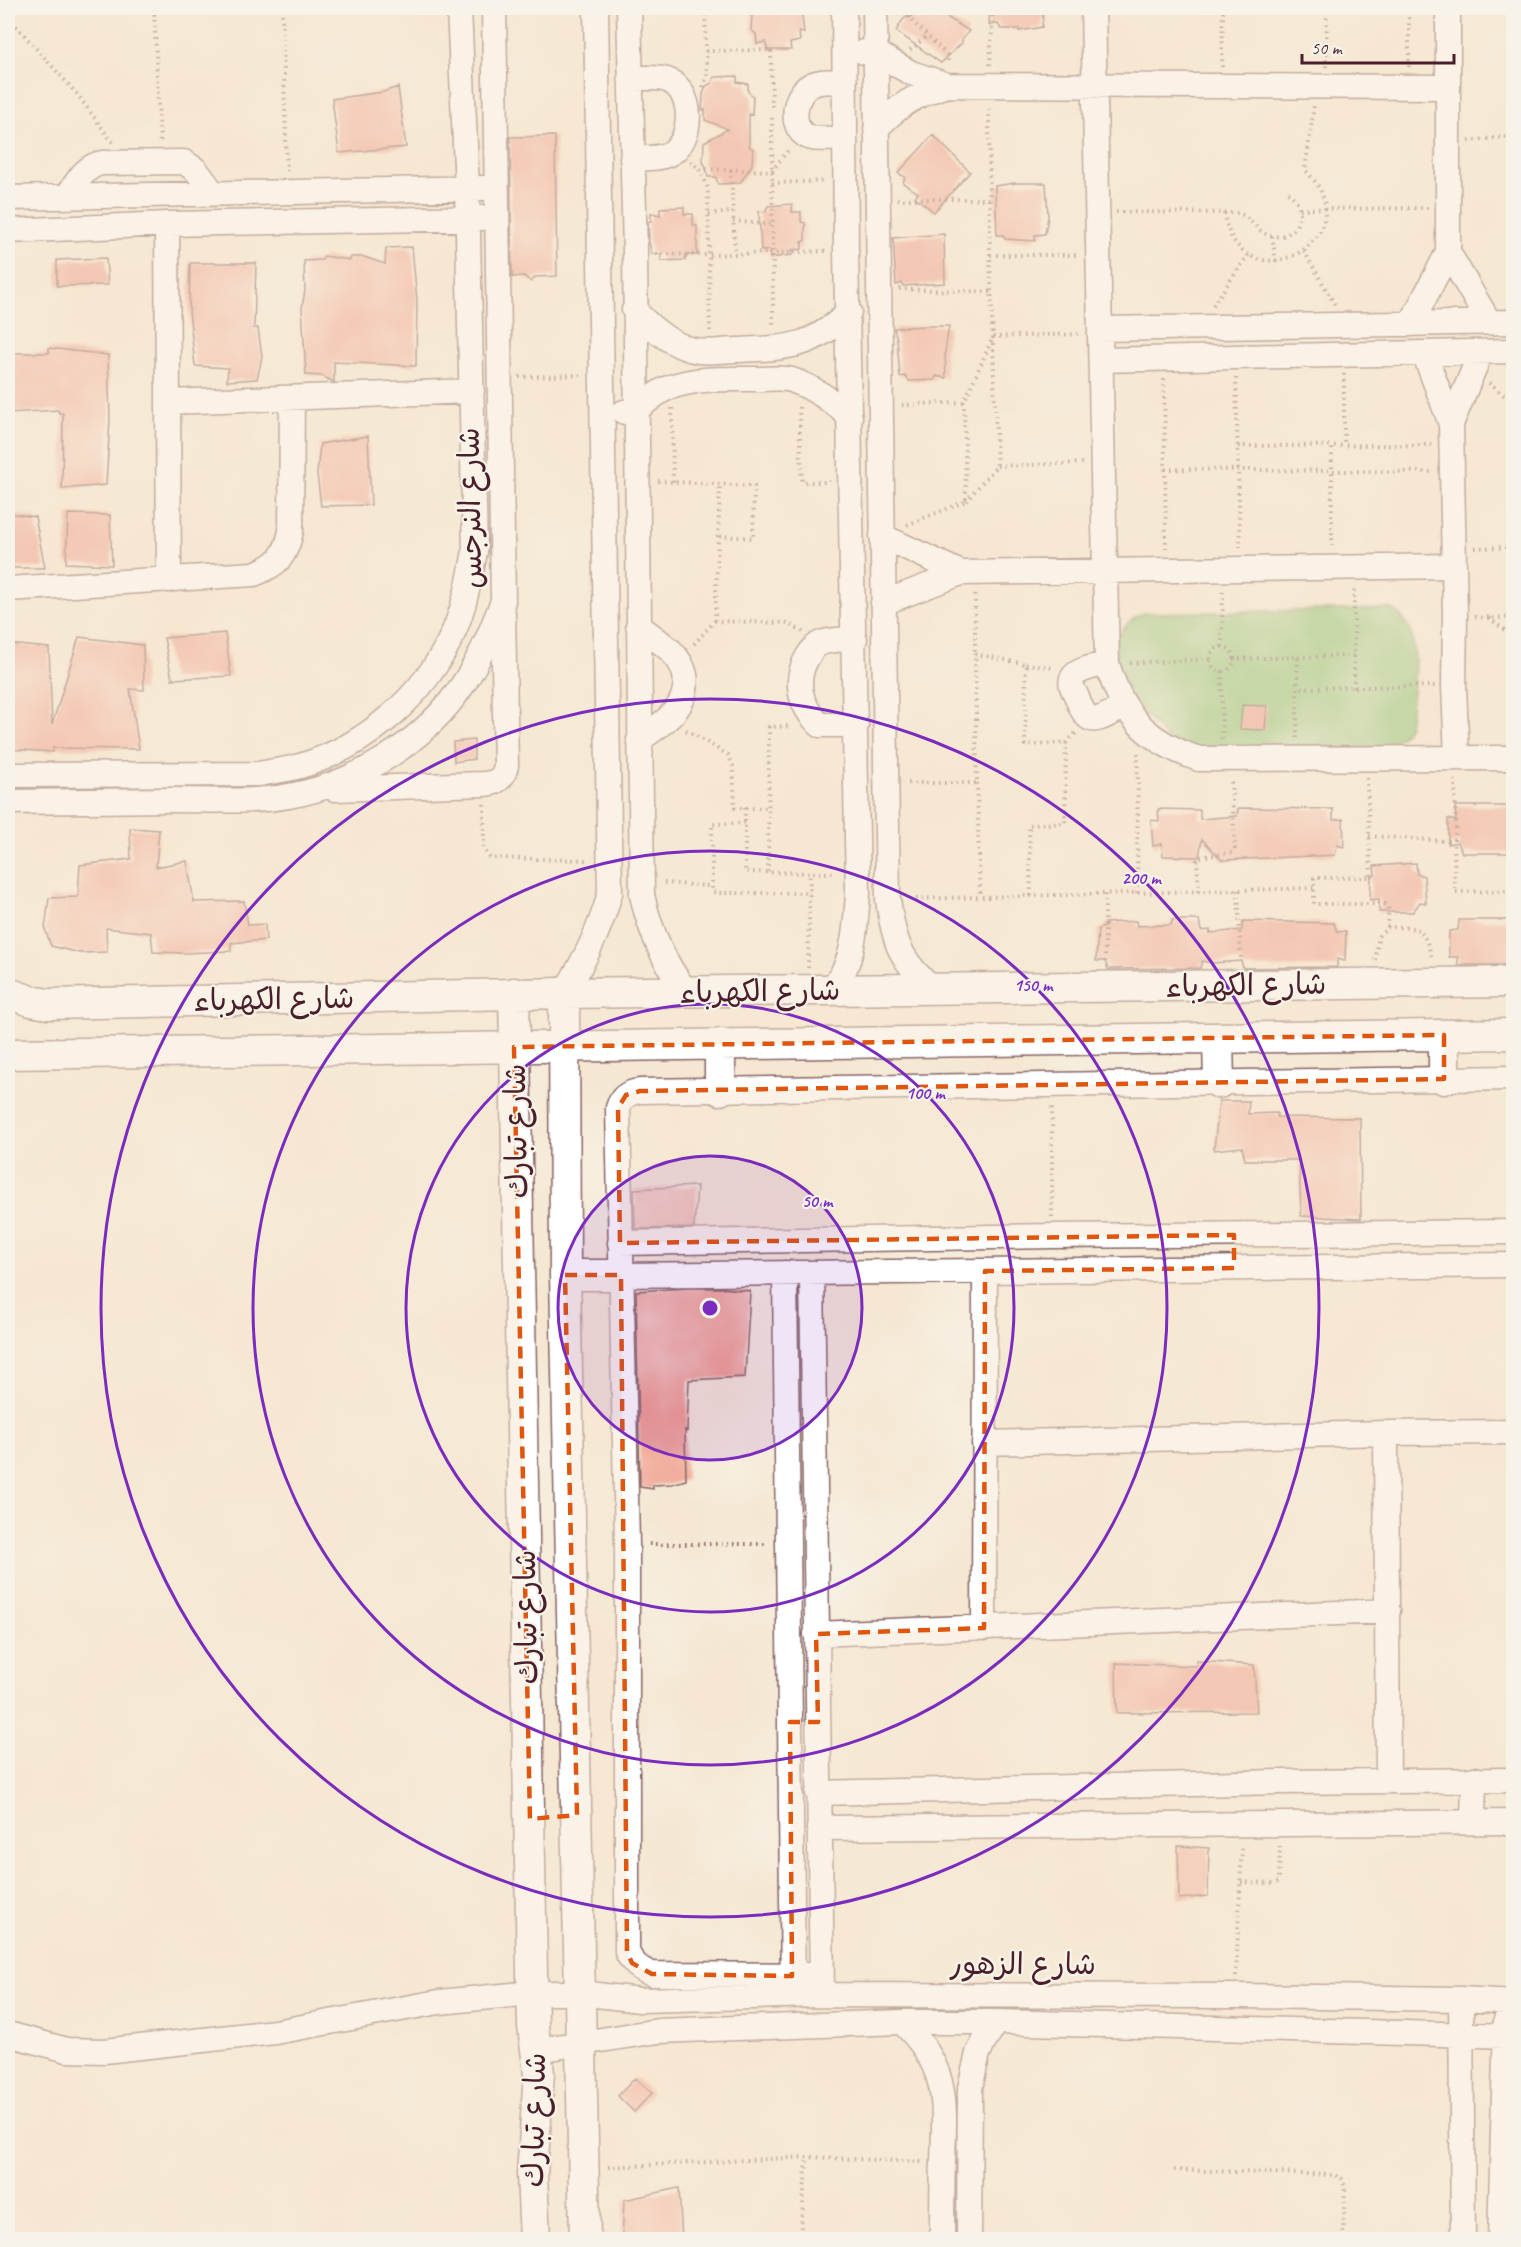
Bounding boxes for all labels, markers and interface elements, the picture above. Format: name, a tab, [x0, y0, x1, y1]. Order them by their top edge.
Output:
scale bar	[1302, 27, 1454, 65]
text: 50 m	[1311, 37, 1344, 59]
street label: شارع النرجس	[450, 427, 492, 589]
text: 200 m	[1122, 867, 1162, 889]
street label: شارع الكهرباء	[1165, 965, 1327, 1007]
street label: شارع الكهرباء	[679, 971, 841, 1013]
text: 150 m	[1014, 974, 1054, 996]
street label: شارع الكهرباء	[193, 979, 355, 1021]
street label: شارع تبارك	[496, 1063, 538, 1199]
text: 100 m	[906, 1082, 946, 1104]
text: 50 m	[802, 1190, 834, 1212]
centre of rings	[700, 1298, 720, 1318]
street label: شارع تبارك	[506, 1549, 548, 1685]
street label: شارع الزهور	[949, 1945, 1096, 1985]
street label: شارع تبارك	[514, 2052, 556, 2188]

